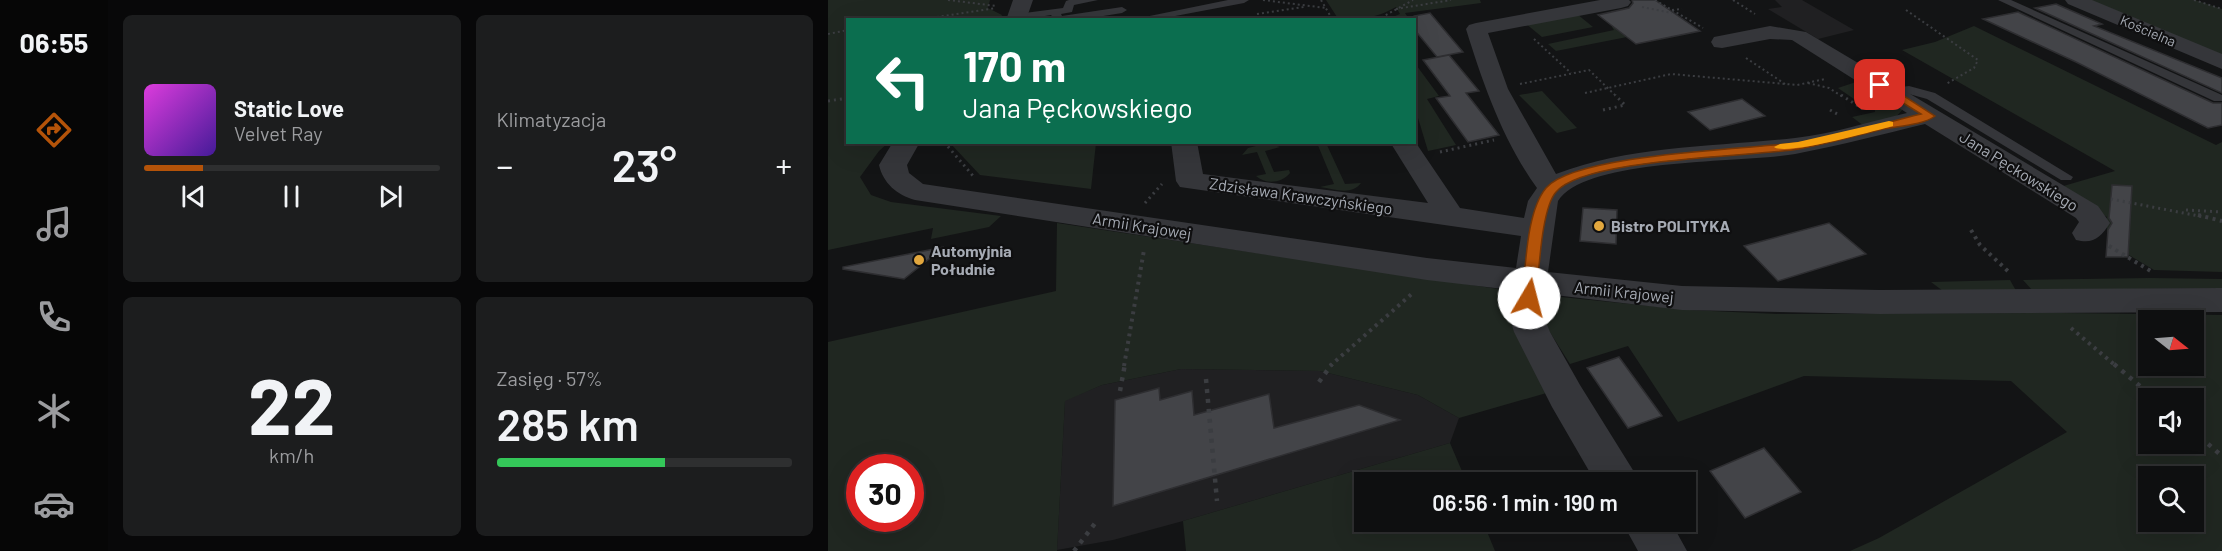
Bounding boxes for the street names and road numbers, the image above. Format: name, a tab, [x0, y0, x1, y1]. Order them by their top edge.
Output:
street label: Kościelna	[2118, 11, 2179, 50]
street label: Jana Pęckowskiego	[1956, 126, 2082, 215]
street label: Zdzisława Krawczyńskiego	[1208, 173, 1394, 218]
street label: Armii Krajowej	[1091, 208, 1193, 243]
street label: Armii Krajowej	[1573, 277, 1675, 306]

